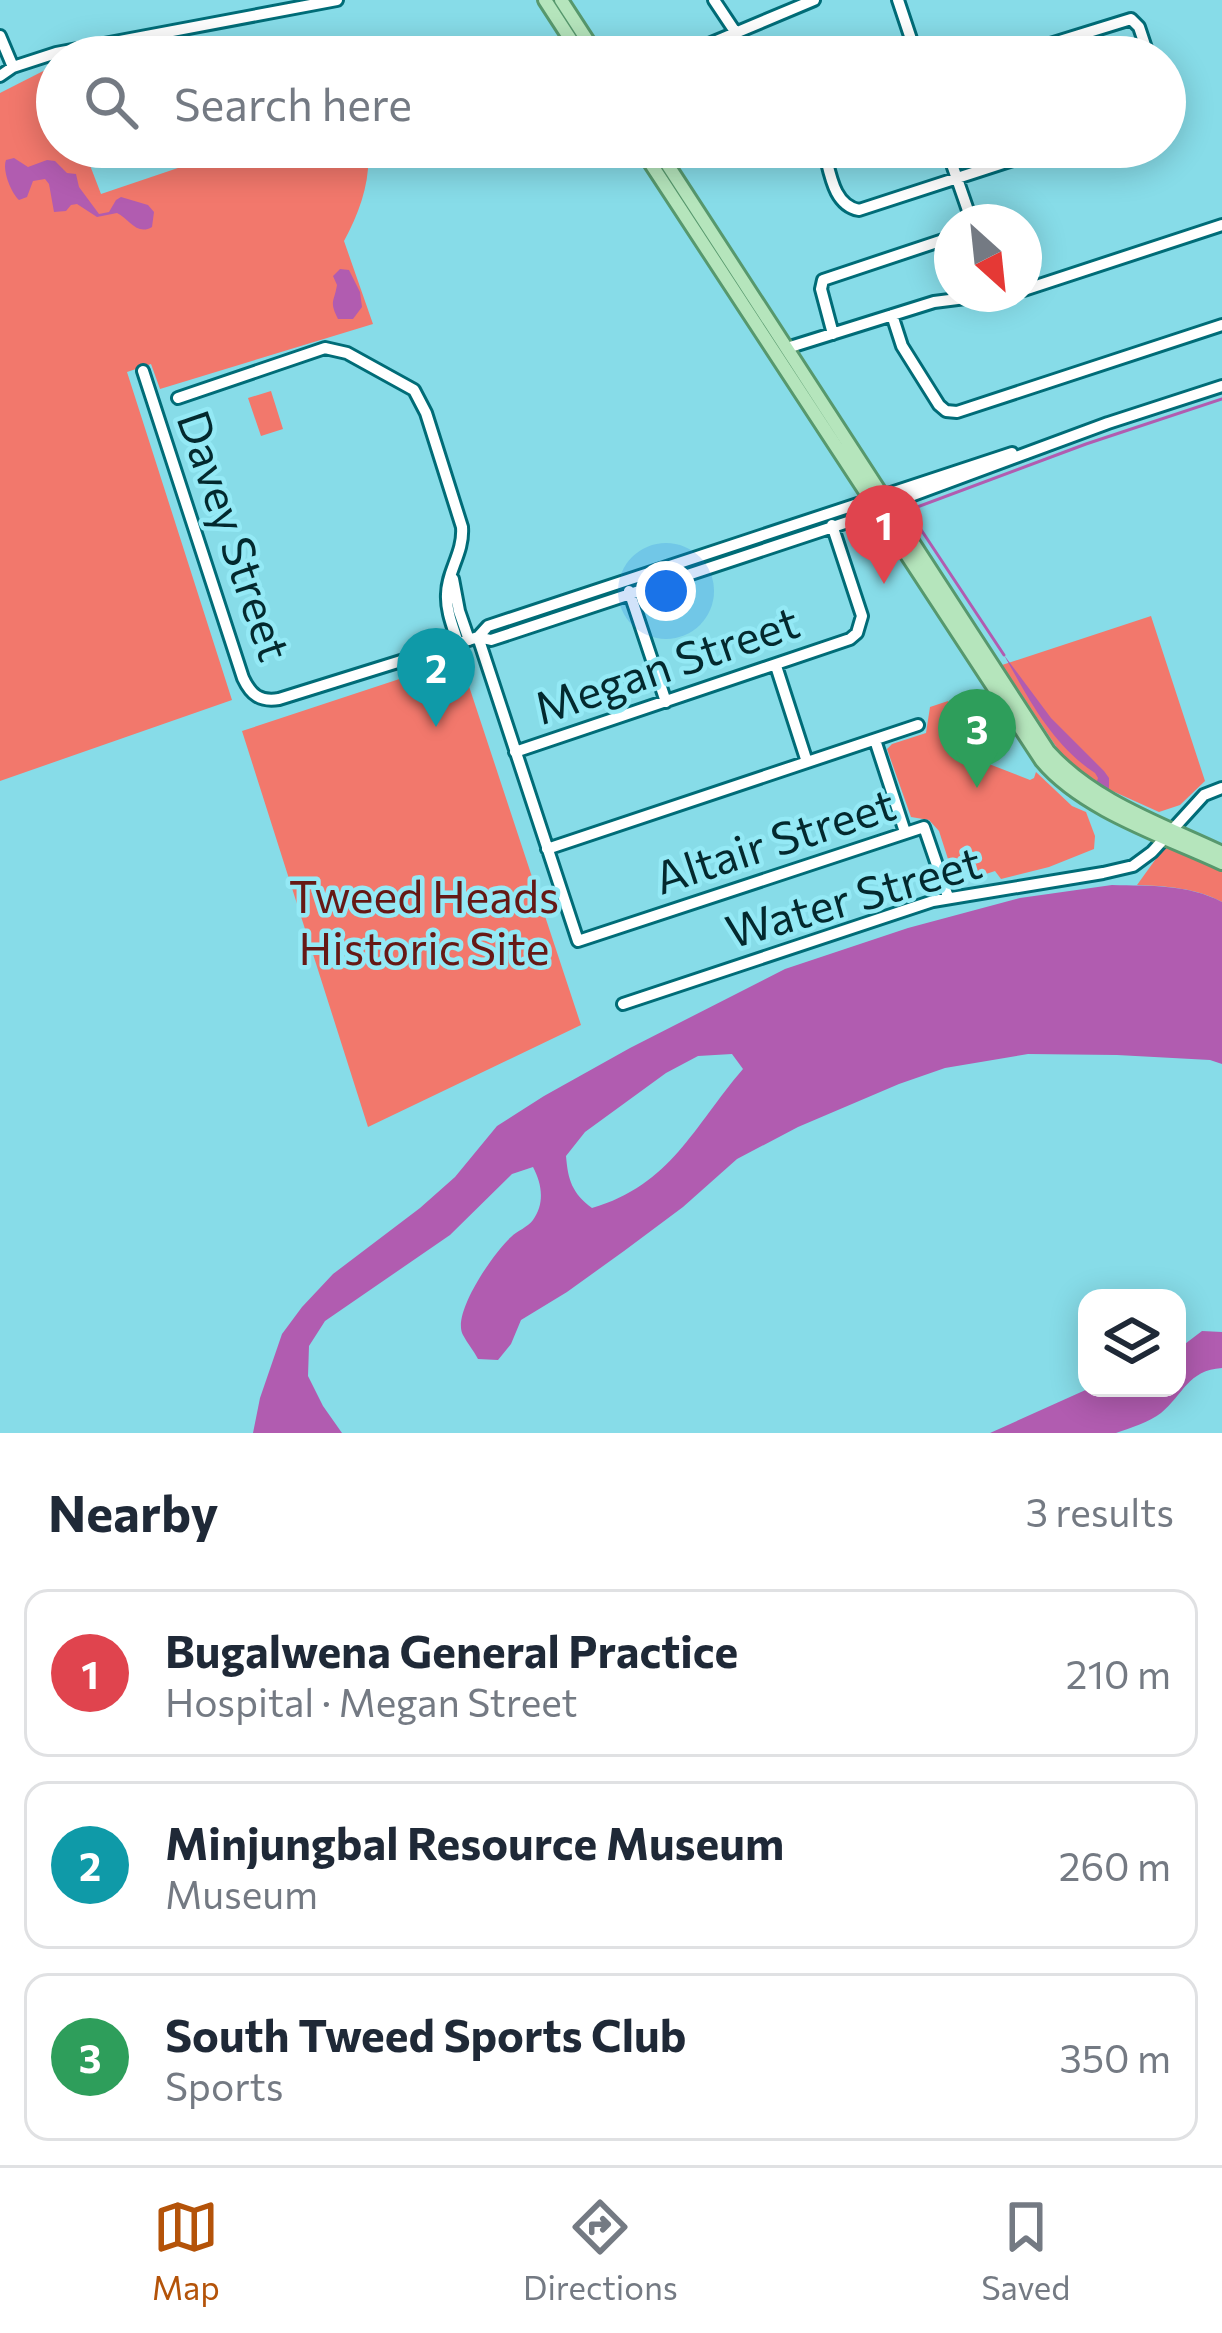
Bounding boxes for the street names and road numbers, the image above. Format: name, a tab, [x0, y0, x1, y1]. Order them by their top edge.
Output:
street label: Davey Street	[168, 403, 304, 667]
street label: Megan Street	[527, 592, 805, 734]
street label: Altair Street	[647, 774, 901, 904]
street label: Water Street	[719, 832, 987, 958]

